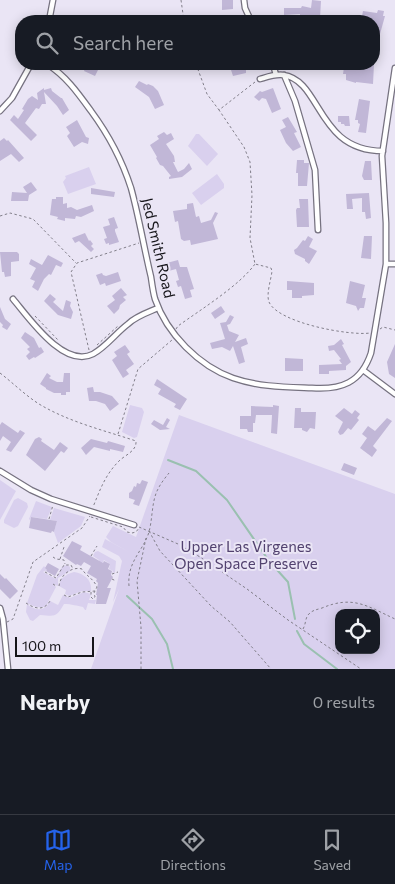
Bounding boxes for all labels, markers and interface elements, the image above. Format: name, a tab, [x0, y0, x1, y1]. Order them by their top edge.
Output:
search box	[15, 15, 380, 70]
icon: search	[33, 29, 61, 57]
text: Search here	[73, 31, 173, 54]
street label: Jed Smith Road	[139, 196, 179, 300]
park label: Upper Las Virgenes Open Space Preserve	[174, 537, 318, 572]
map controls	[335, 609, 380, 654]
button: locate	[335, 609, 380, 654]
scale bar	[15, 634, 94, 657]
text: 100 m	[22, 637, 61, 654]
text: Nearby	[20, 689, 90, 714]
text: 0 results	[313, 692, 375, 711]
tab: Map	[44, 826, 73, 873]
tab: Directions	[160, 826, 226, 873]
tab: Saved	[313, 826, 351, 873]

